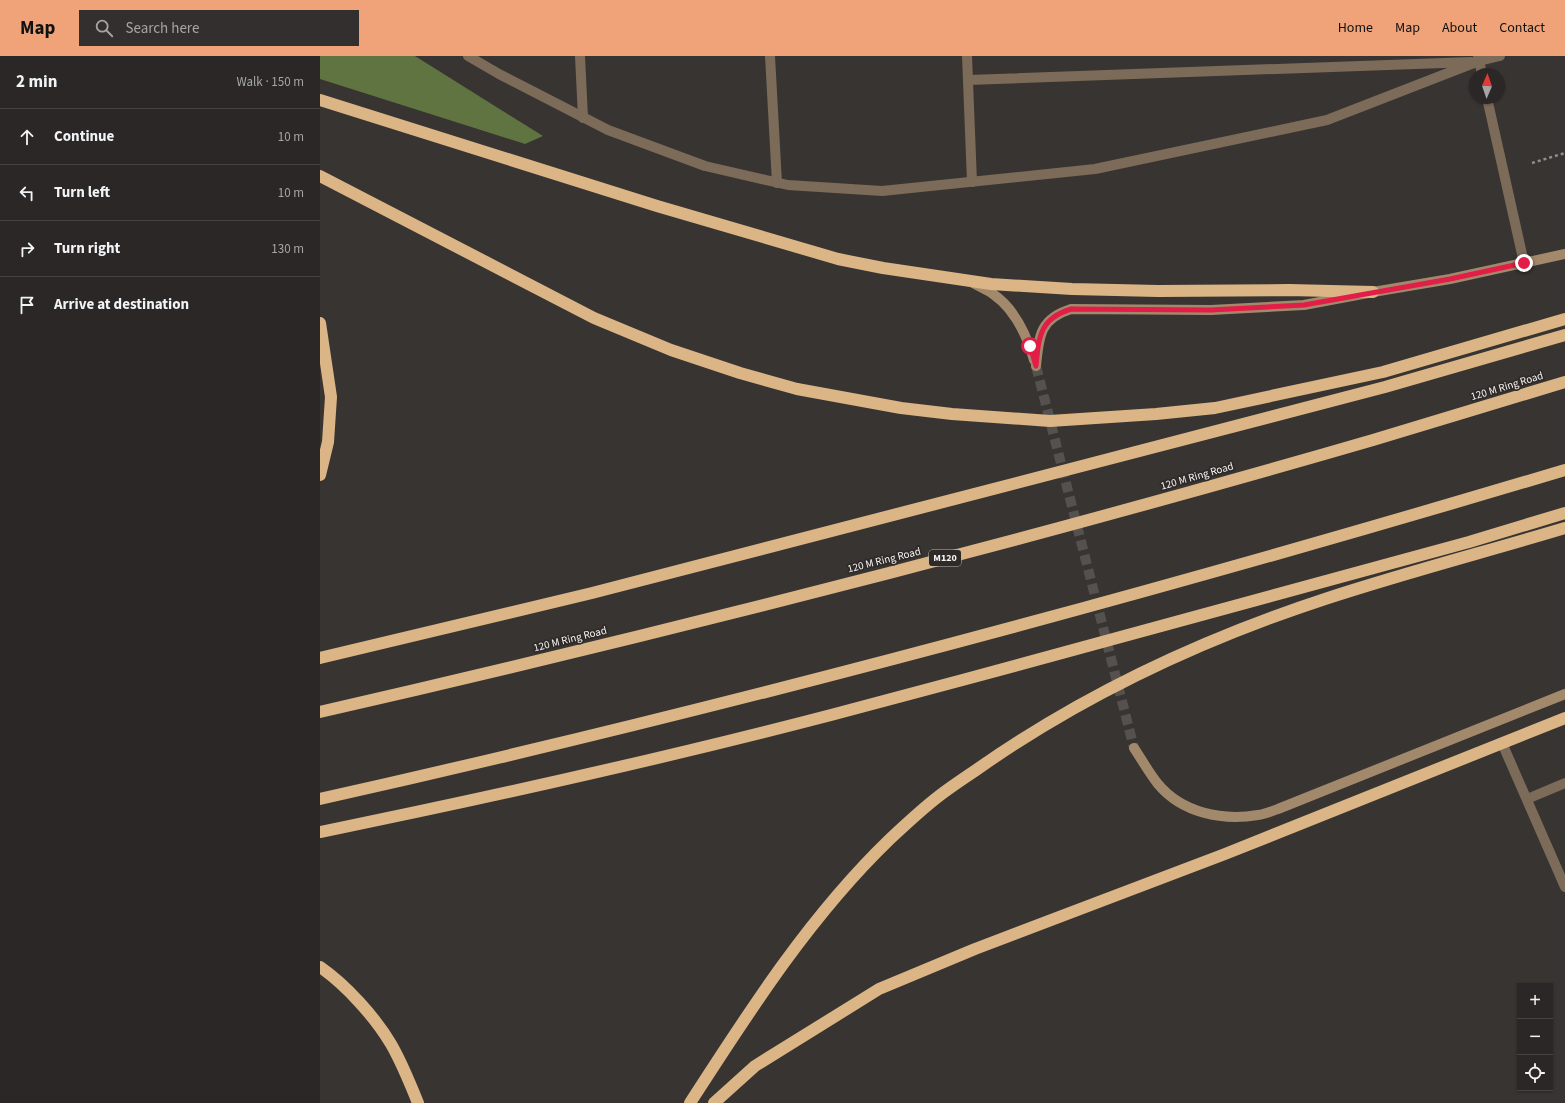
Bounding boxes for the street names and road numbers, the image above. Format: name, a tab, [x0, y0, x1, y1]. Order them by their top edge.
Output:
street label: 120 M Ring Road	[1469, 368, 1545, 404]
street label: 120 M Ring Road	[1159, 458, 1235, 494]
street label: 120 M Ring Road	[846, 544, 922, 576]
road number: M120	[929, 550, 961, 566]
street label: 120 M Ring Road	[532, 623, 608, 655]

